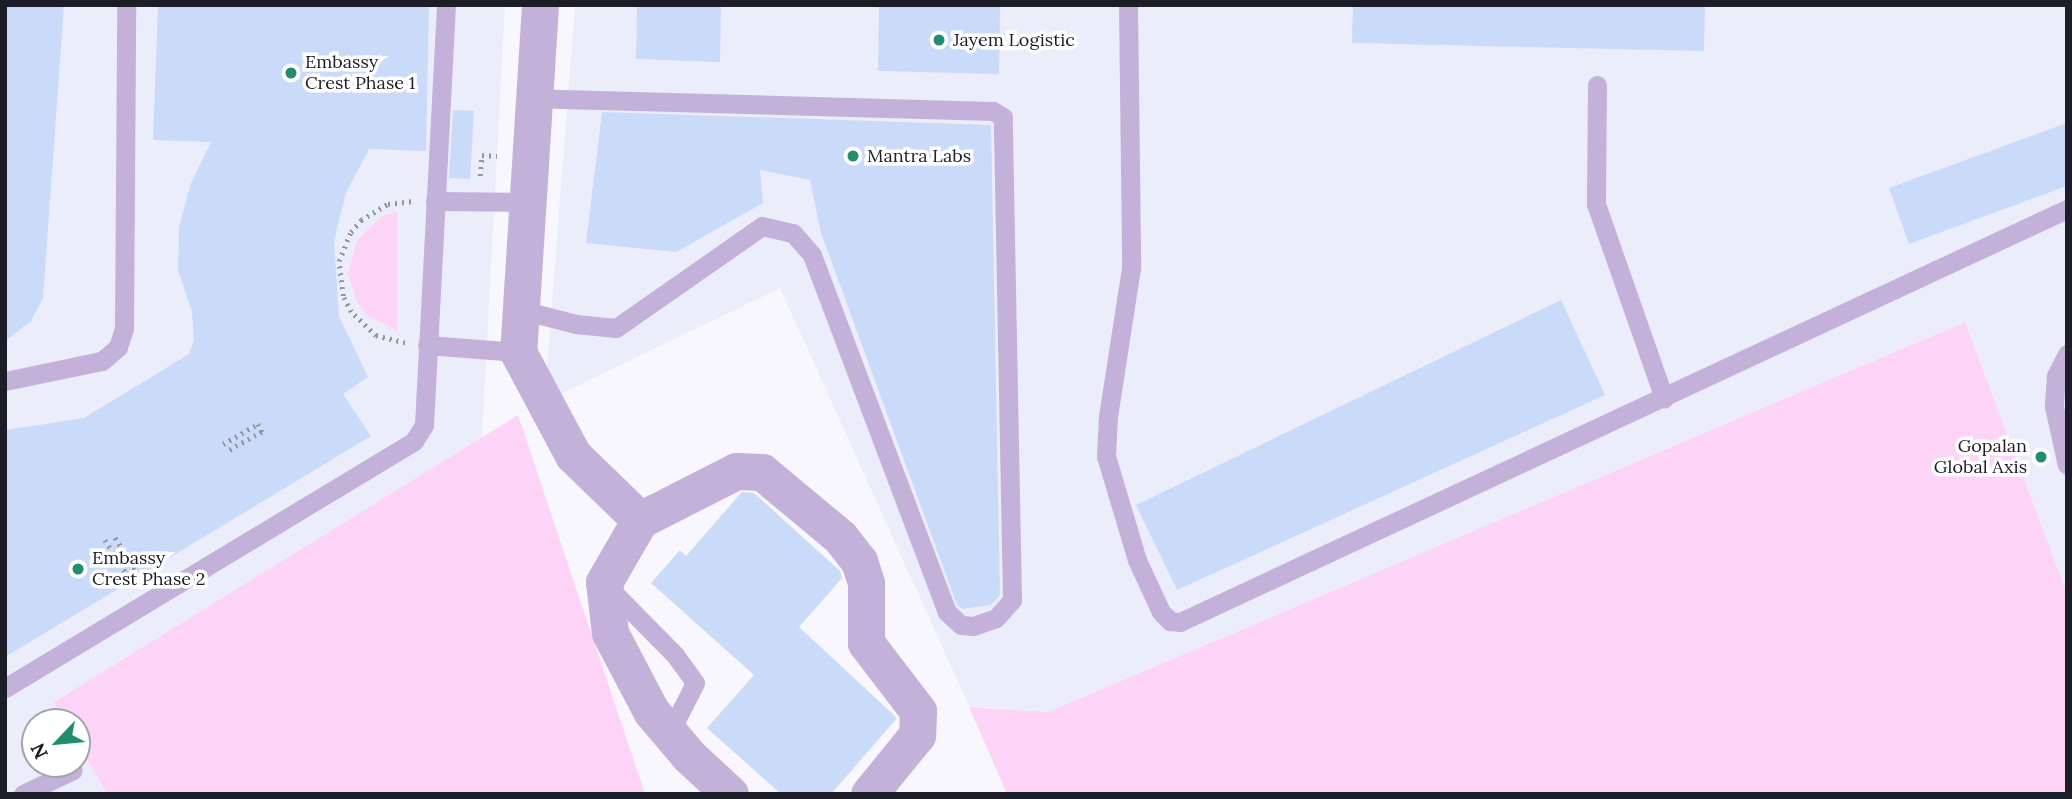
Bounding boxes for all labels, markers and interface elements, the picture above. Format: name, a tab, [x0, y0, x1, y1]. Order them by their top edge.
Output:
place label: Jayem Logistic	[953, 29, 1075, 51]
marker: Jayem Logistic	[931, 32, 947, 48]
place label: Embassy Crest Phase 1	[305, 52, 415, 94]
marker: Embassy Crest Phase 1	[283, 65, 299, 81]
place label: Mantra Labs	[867, 145, 971, 167]
marker: Mantra Labs	[845, 148, 861, 164]
place label: Gopalan Global Axis	[1934, 436, 2027, 478]
marker: Gopalan Global Axis	[2033, 449, 2049, 465]
place label: Embassy Crest Phase 2	[92, 548, 205, 590]
marker: Embassy Crest Phase 2	[70, 561, 86, 577]
north arrow	[21, 708, 91, 778]
text: N	[25, 739, 53, 763]

